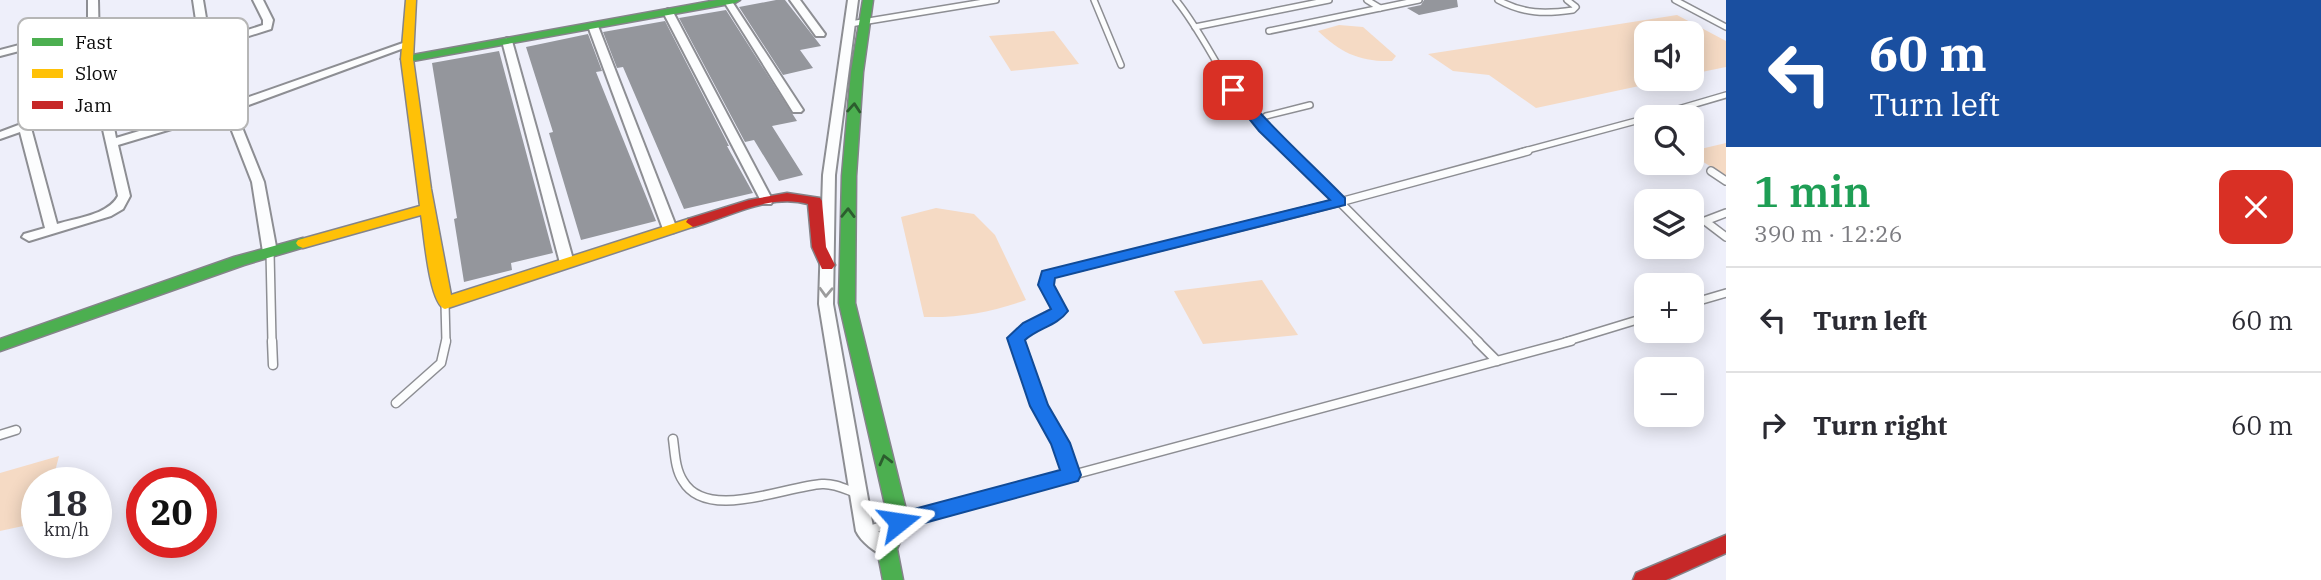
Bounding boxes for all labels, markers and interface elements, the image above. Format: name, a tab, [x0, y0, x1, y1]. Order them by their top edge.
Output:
legend	[18, 18, 248, 130]
map controls	[1634, 21, 1704, 427]
button: sound	[1634, 21, 1704, 91]
text: 60 m	[1869, 21, 1987, 84]
icon: left	[1754, 28, 1845, 119]
text: Fast	[75, 30, 113, 54]
pin	[1203, 60, 1263, 120]
text: Slow	[75, 61, 117, 85]
icon: arrive	[1214, 71, 1252, 109]
text: Turn left	[1869, 83, 2000, 125]
text: Jam	[75, 93, 112, 117]
one-way arrow	[846, 102, 861, 113]
button: search	[1634, 105, 1704, 175]
text: 1 min	[1754, 164, 1871, 219]
button: close	[2219, 170, 2293, 244]
button: layers	[1634, 189, 1704, 259]
one-way arrow	[840, 207, 856, 218]
text: 390 m · 12:26	[1754, 218, 1903, 248]
button: +	[1634, 273, 1704, 343]
one-way arrow	[819, 287, 834, 298]
icon: left	[1754, 301, 1792, 339]
text: Turn left	[1813, 303, 1927, 337]
text: 60 m	[2231, 303, 2293, 337]
button: −	[1634, 357, 1704, 427]
icon: right	[1754, 406, 1792, 444]
text: Turn right	[1813, 408, 1947, 442]
text: 60 m	[2231, 408, 2293, 442]
one-way arrow	[878, 454, 893, 466]
speed limit sign: 20	[126, 467, 217, 558]
text: 18	[45, 480, 88, 526]
position arrow	[862, 485, 936, 559]
text: km/h	[44, 518, 89, 541]

